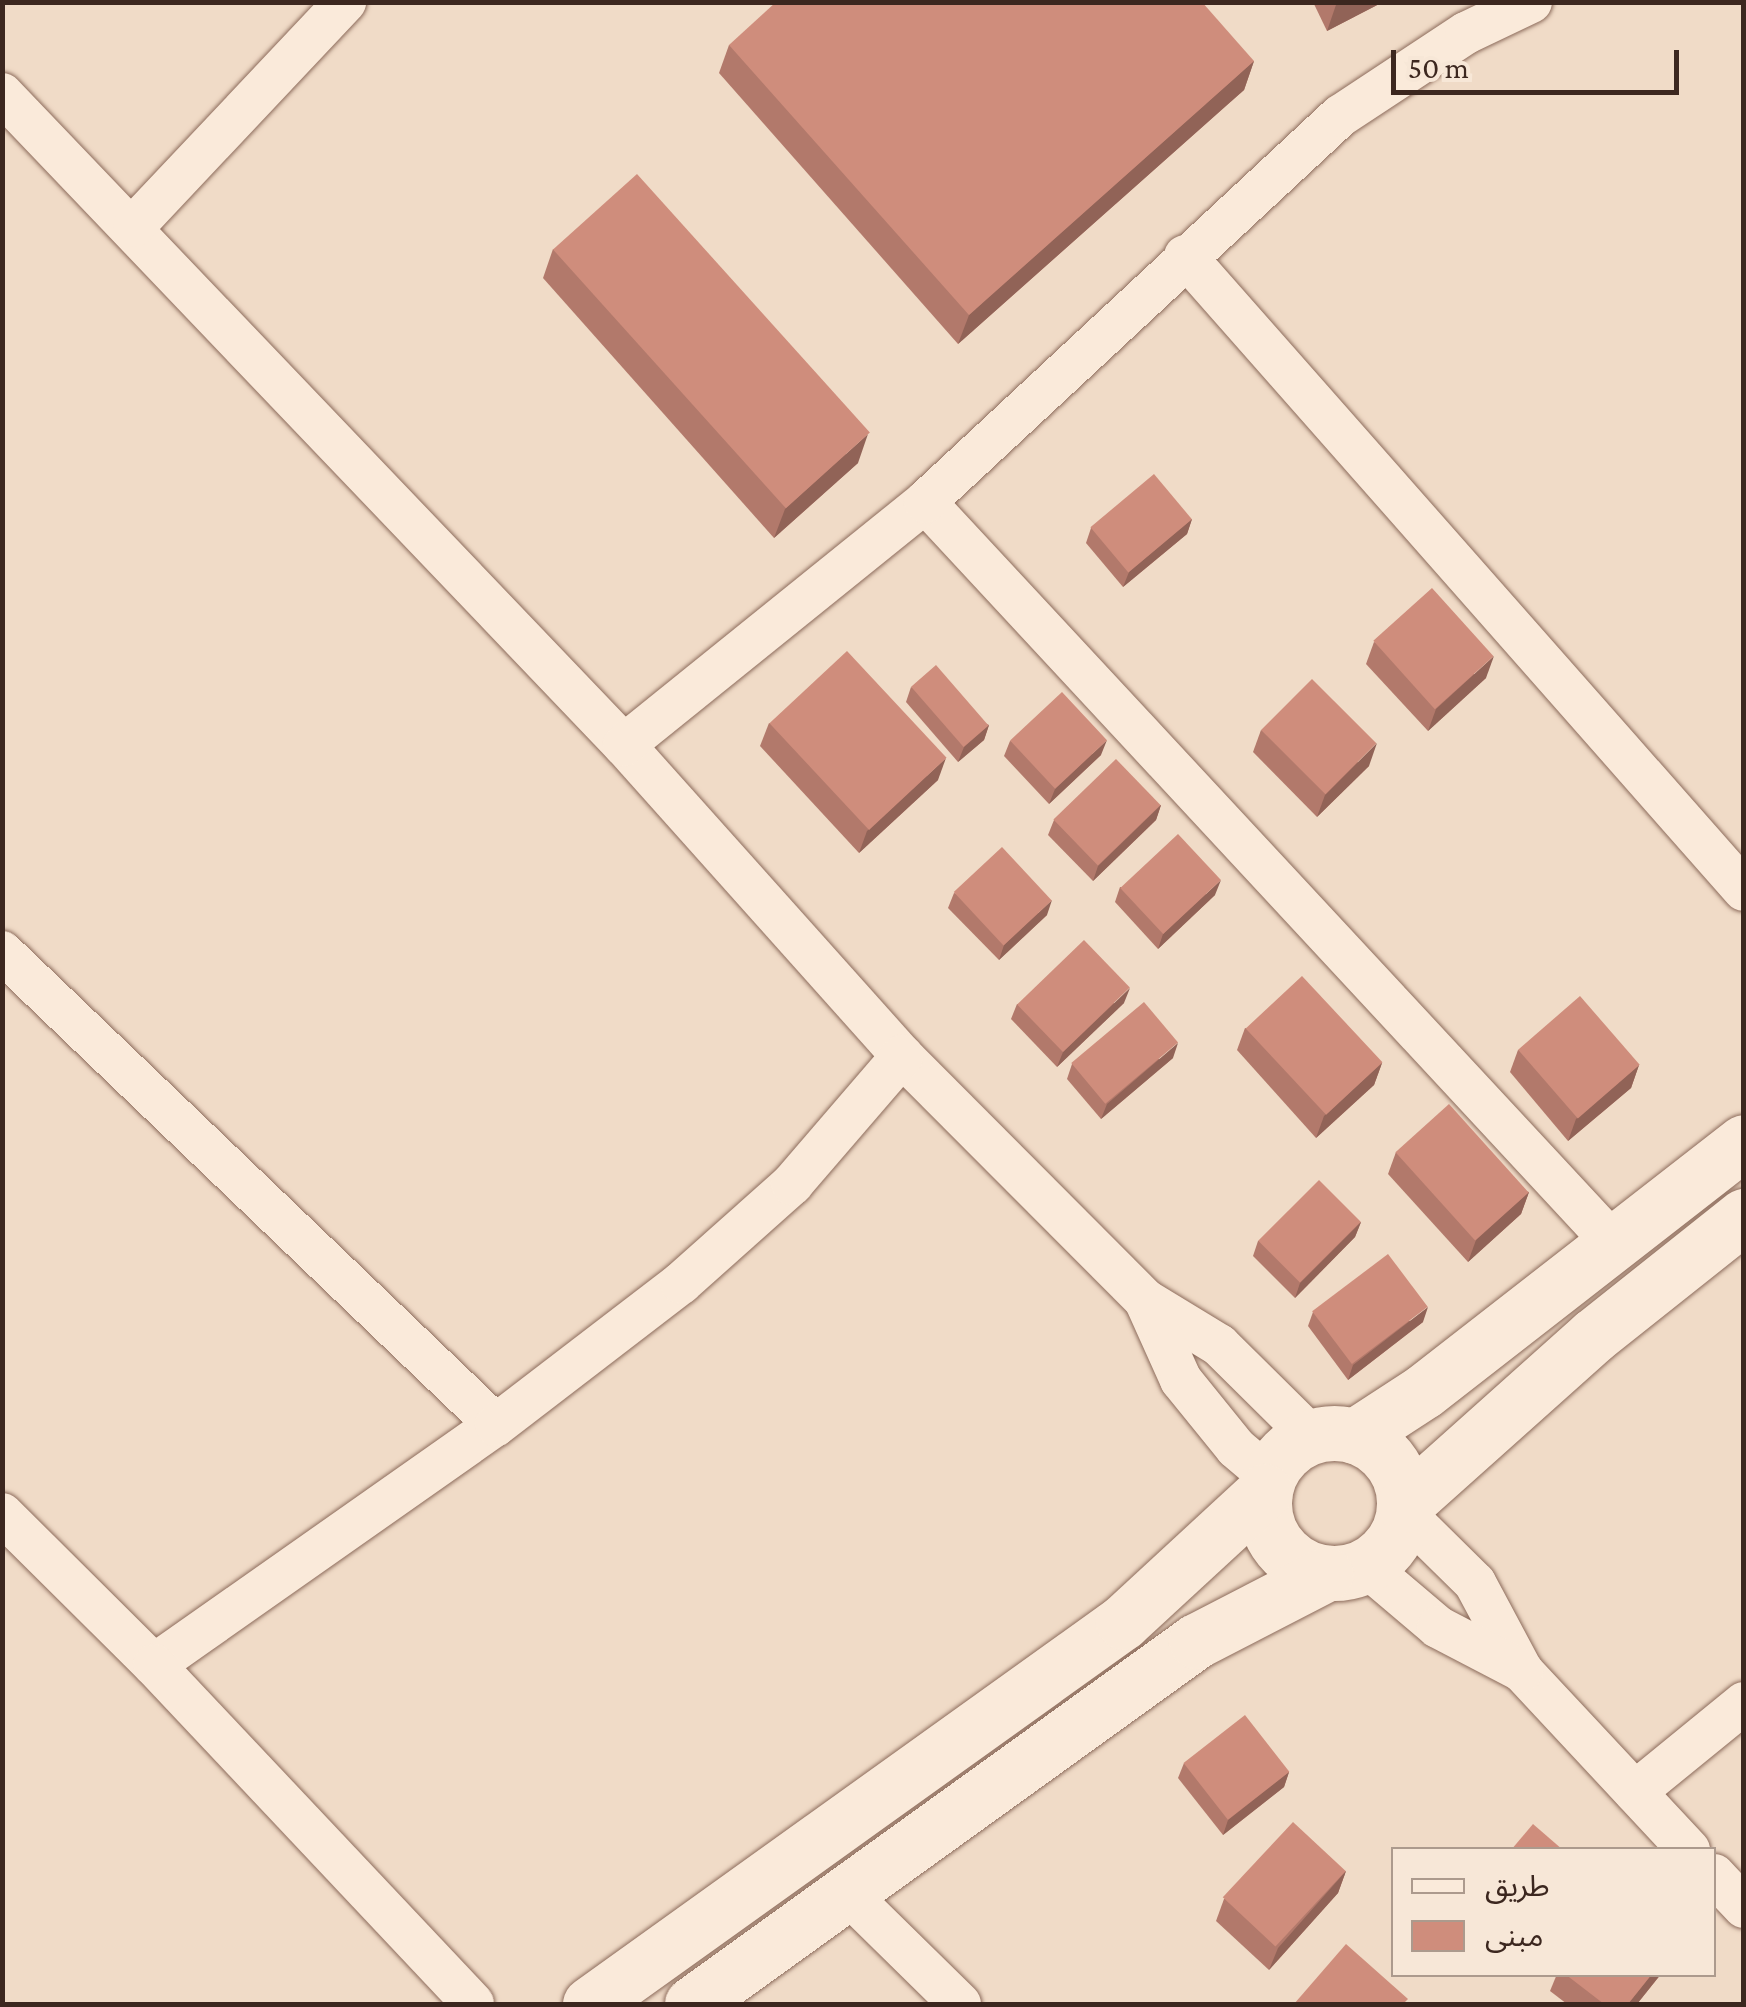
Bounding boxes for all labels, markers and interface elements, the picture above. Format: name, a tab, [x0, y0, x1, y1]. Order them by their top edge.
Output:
scale bar	[1396, 30, 1684, 92]
text: 50 m	[1408, 51, 1469, 84]
legend	[1391, 1847, 1716, 1977]
text: طريق	[1485, 1869, 1550, 1902]
text: مبنى	[1485, 1919, 1543, 1952]

